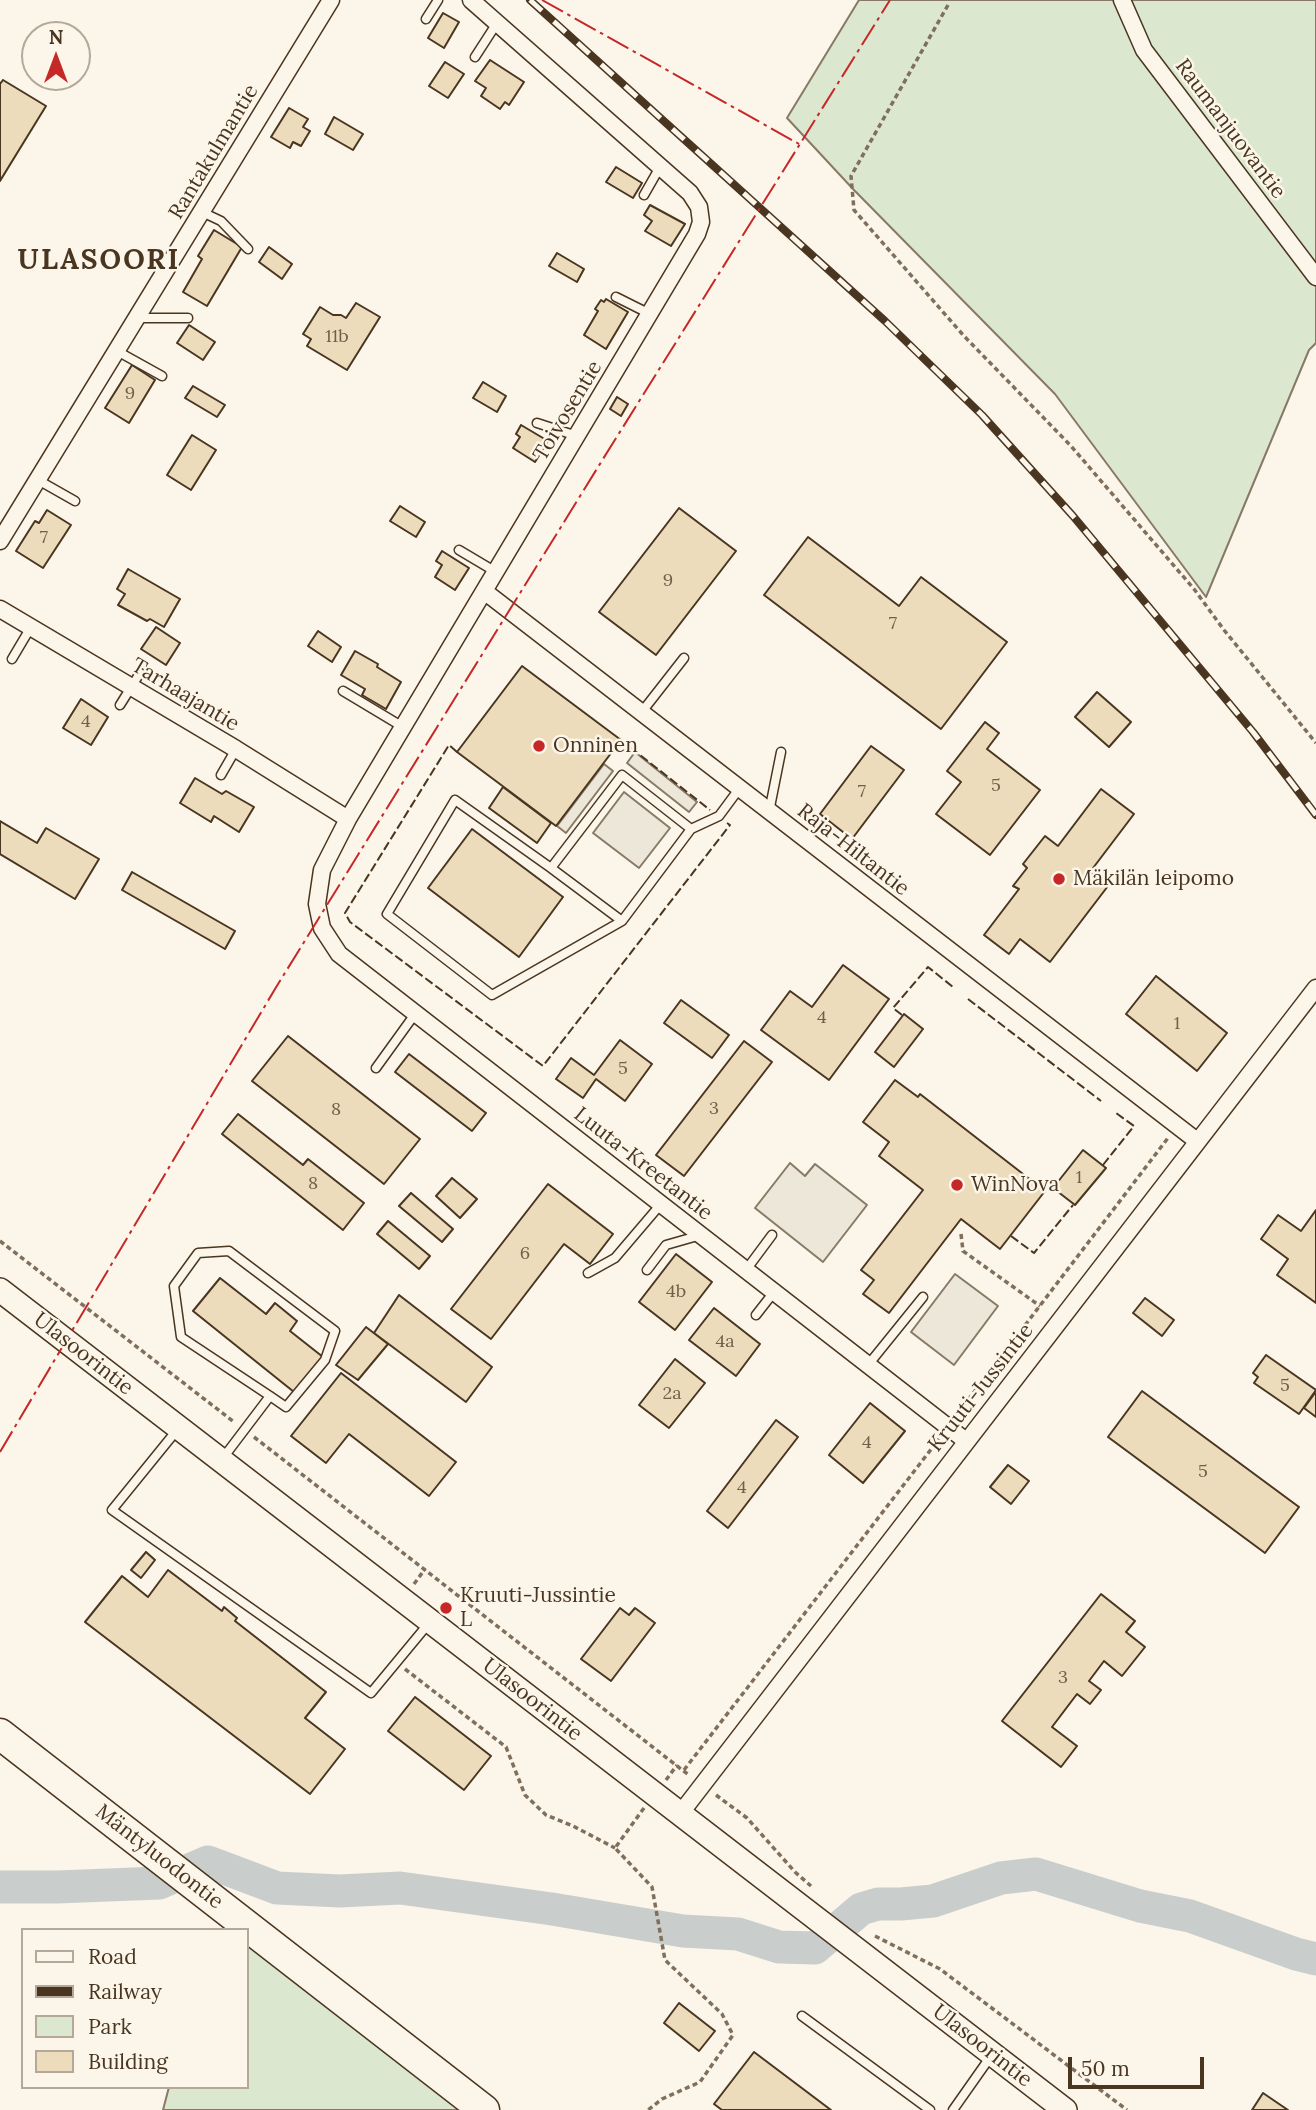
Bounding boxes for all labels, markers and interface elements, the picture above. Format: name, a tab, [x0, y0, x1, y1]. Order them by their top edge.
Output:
north arrow	[21, 21, 91, 91]
text: N	[49, 25, 63, 49]
street label: Raumanjuovantie	[1169, 54, 1291, 204]
street label: Rantakulmantie	[164, 80, 264, 224]
district label: ULASOORI	[19, 244, 179, 278]
house number: 11b	[325, 326, 349, 348]
street label: Toivosentie	[528, 356, 608, 466]
house number: 9	[125, 383, 135, 405]
house number: 7	[40, 527, 48, 549]
house number: 9	[663, 570, 673, 592]
house number: 7	[889, 613, 897, 635]
street label: Tarhaajantie	[127, 653, 243, 737]
house number: 4	[81, 711, 91, 733]
place label: Onninen	[553, 733, 638, 759]
marker: Onninen	[531, 738, 547, 754]
house number: 5	[991, 775, 1001, 797]
house number: 7	[858, 781, 866, 803]
street label: Raja-Hiltantie	[792, 798, 914, 902]
place label: Mäkilän leipomo	[1073, 866, 1234, 892]
marker: Mäkilän leipomo	[1051, 871, 1067, 887]
house number: 4	[817, 1007, 827, 1029]
house number: 1	[1174, 1013, 1180, 1035]
house number: 5	[618, 1058, 628, 1080]
house number: 3	[709, 1098, 719, 1120]
house number: 8	[331, 1099, 341, 1121]
street label: Luuta-Kreetantie	[569, 1102, 717, 1226]
house number: 1	[1076, 1167, 1082, 1189]
place label: WinNova	[971, 1172, 1059, 1198]
house number: 8	[308, 1173, 318, 1195]
marker: WinNova	[949, 1177, 965, 1193]
house number: 6	[520, 1243, 530, 1265]
house number: 4b	[666, 1281, 686, 1303]
street label: Ulasoorintie	[28, 1307, 138, 1401]
street label: Kruuti-Jussintie	[923, 1319, 1039, 1457]
house number: 4a	[715, 1331, 735, 1353]
house number: 5	[1280, 1375, 1290, 1397]
house number: 2a	[663, 1383, 681, 1405]
house number: 4	[862, 1432, 872, 1454]
house number: 5	[1198, 1461, 1208, 1483]
house number: 4	[737, 1477, 747, 1499]
place label: Kruuti-Jussintie L	[460, 1583, 616, 1633]
marker: Kruuti-Jussintie L	[438, 1600, 454, 1616]
street label: Ulasoorintie	[477, 1653, 587, 1747]
house number: 3	[1058, 1667, 1068, 1689]
street label: Mäntyluodontie	[90, 1799, 228, 1915]
legend	[21, 1928, 248, 2089]
text: Road	[88, 1943, 137, 1970]
text: Railway	[88, 1978, 162, 2005]
street label: Ulasoorintie	[927, 1999, 1037, 2093]
text: Park	[88, 2013, 132, 2040]
scale bar	[1071, 2044, 1208, 2088]
text: Building	[88, 2048, 168, 2075]
text: 50 m	[1081, 2055, 1130, 2082]

